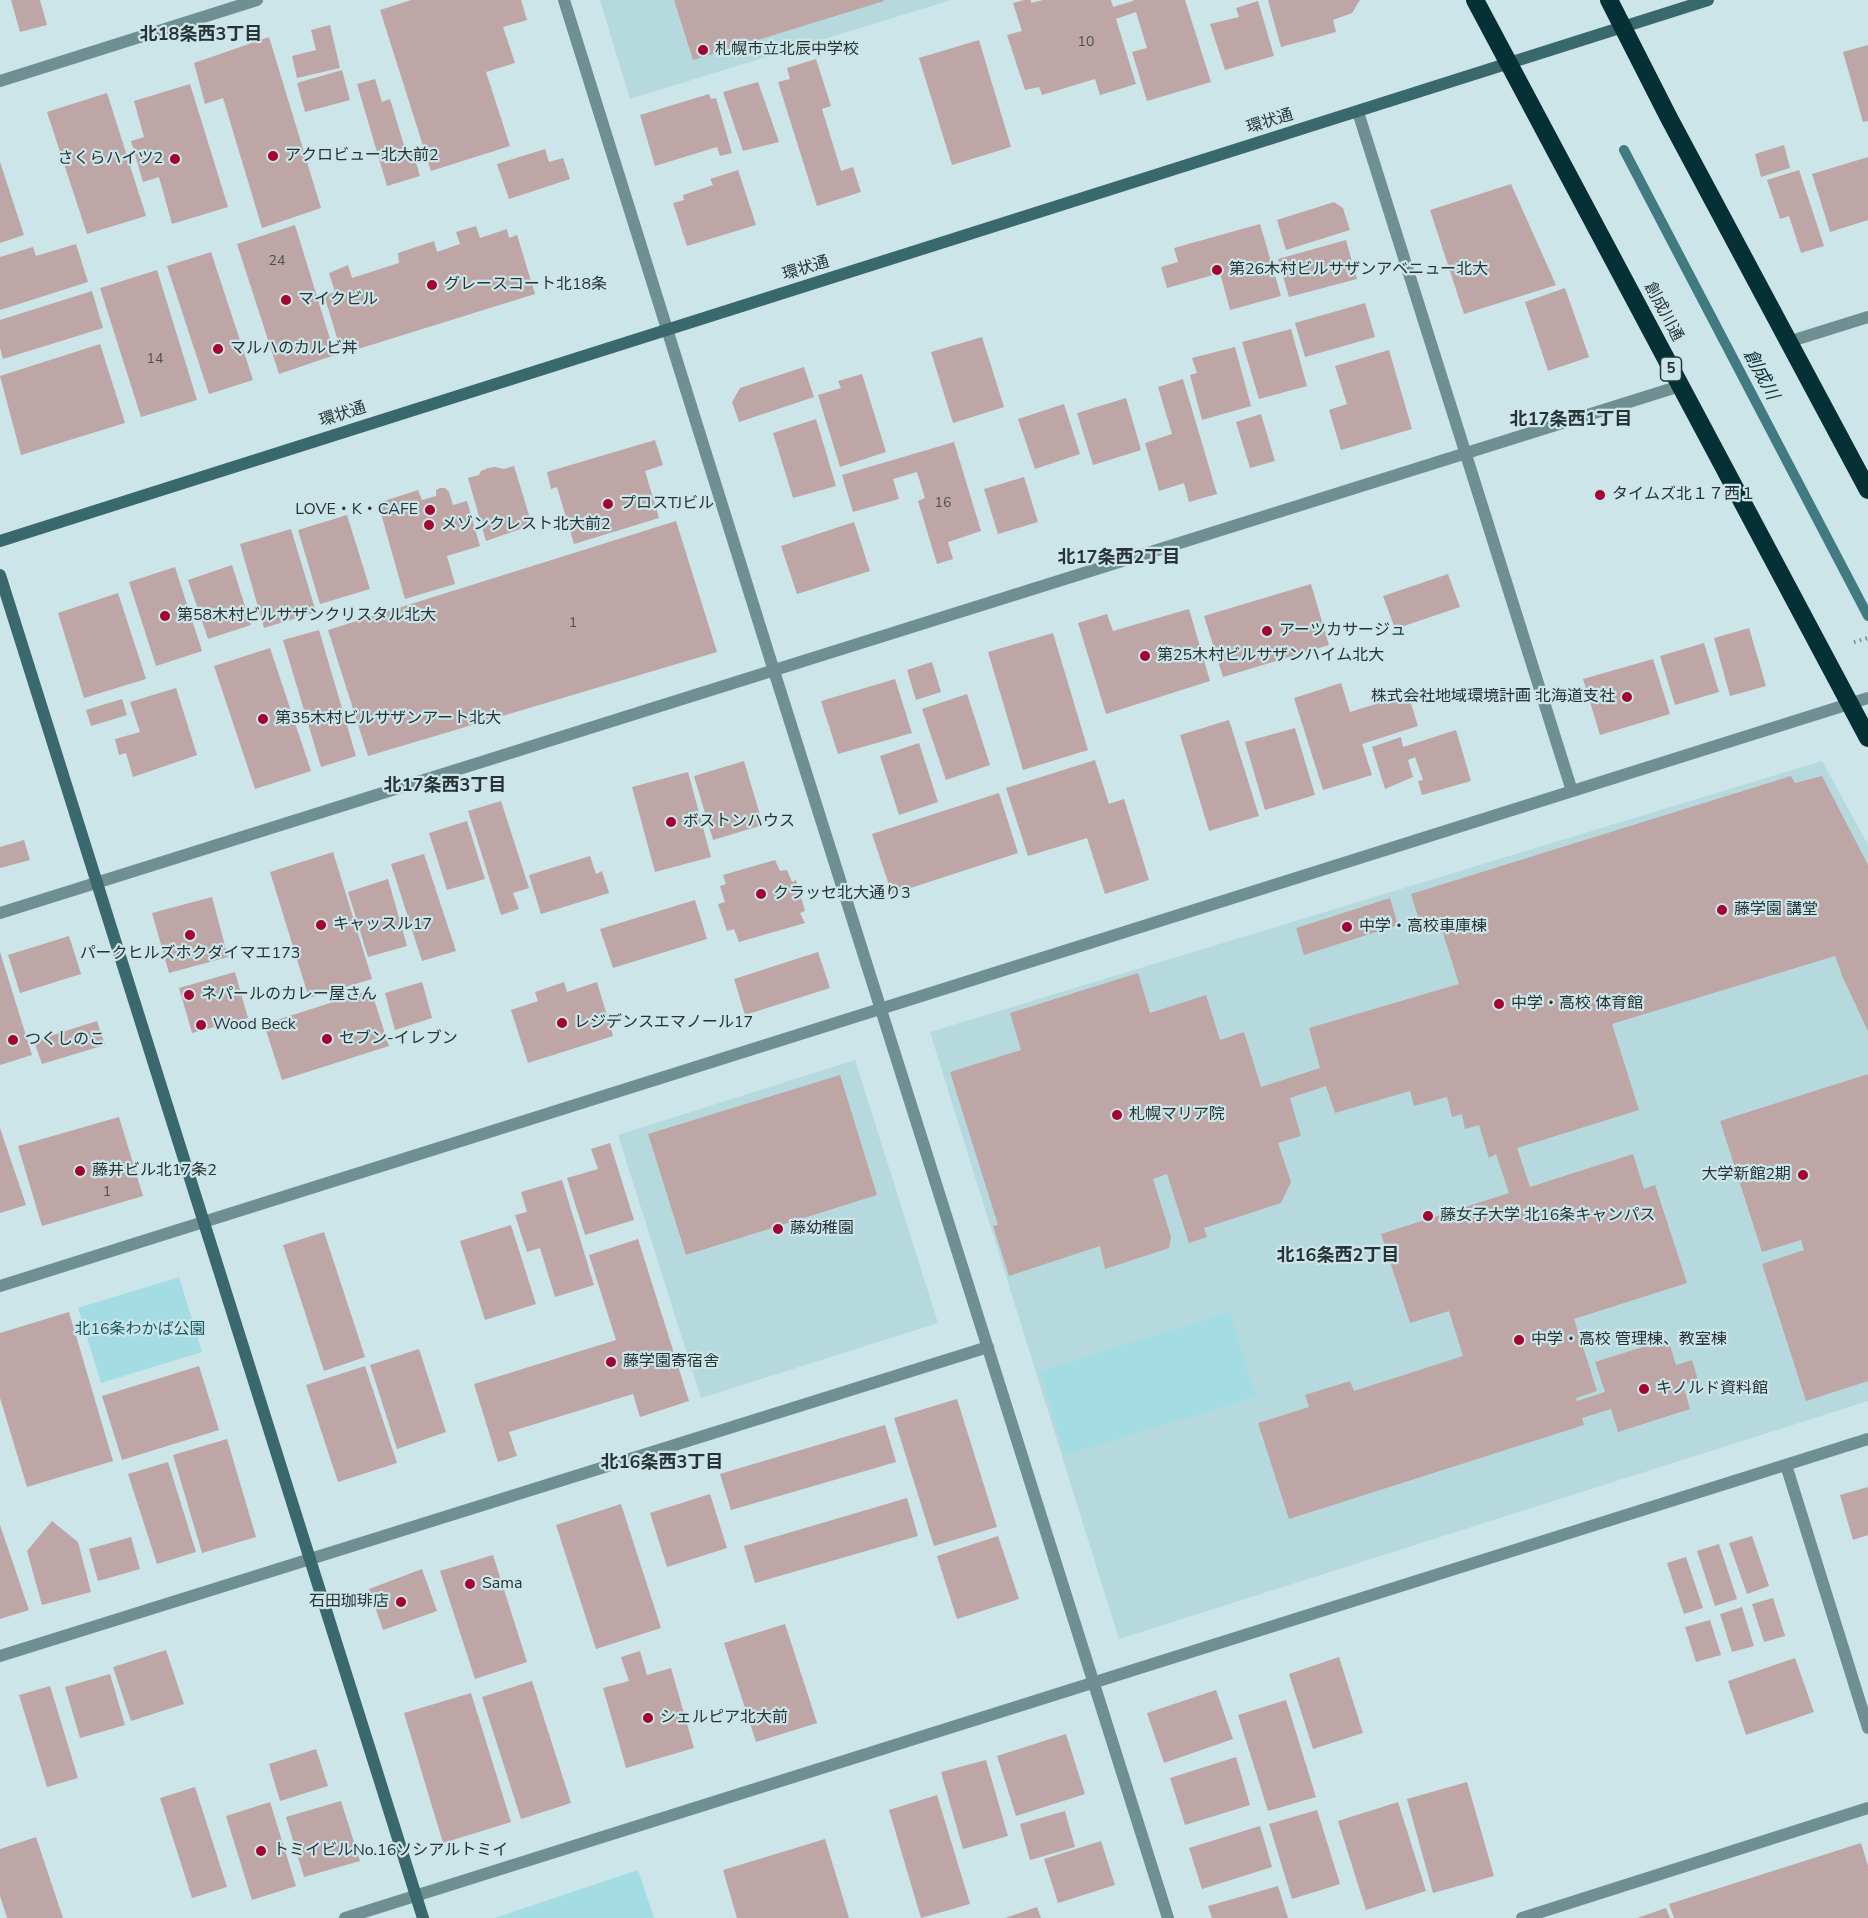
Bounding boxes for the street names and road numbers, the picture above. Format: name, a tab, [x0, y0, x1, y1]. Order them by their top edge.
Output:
street label: 環状通	[1244, 106, 1296, 138]
street label: 環状通	[780, 253, 832, 285]
street label: 創成川通	[1640, 279, 1686, 345]
road number: 5	[1660, 357, 1682, 381]
street label: 環状通	[317, 398, 369, 432]

